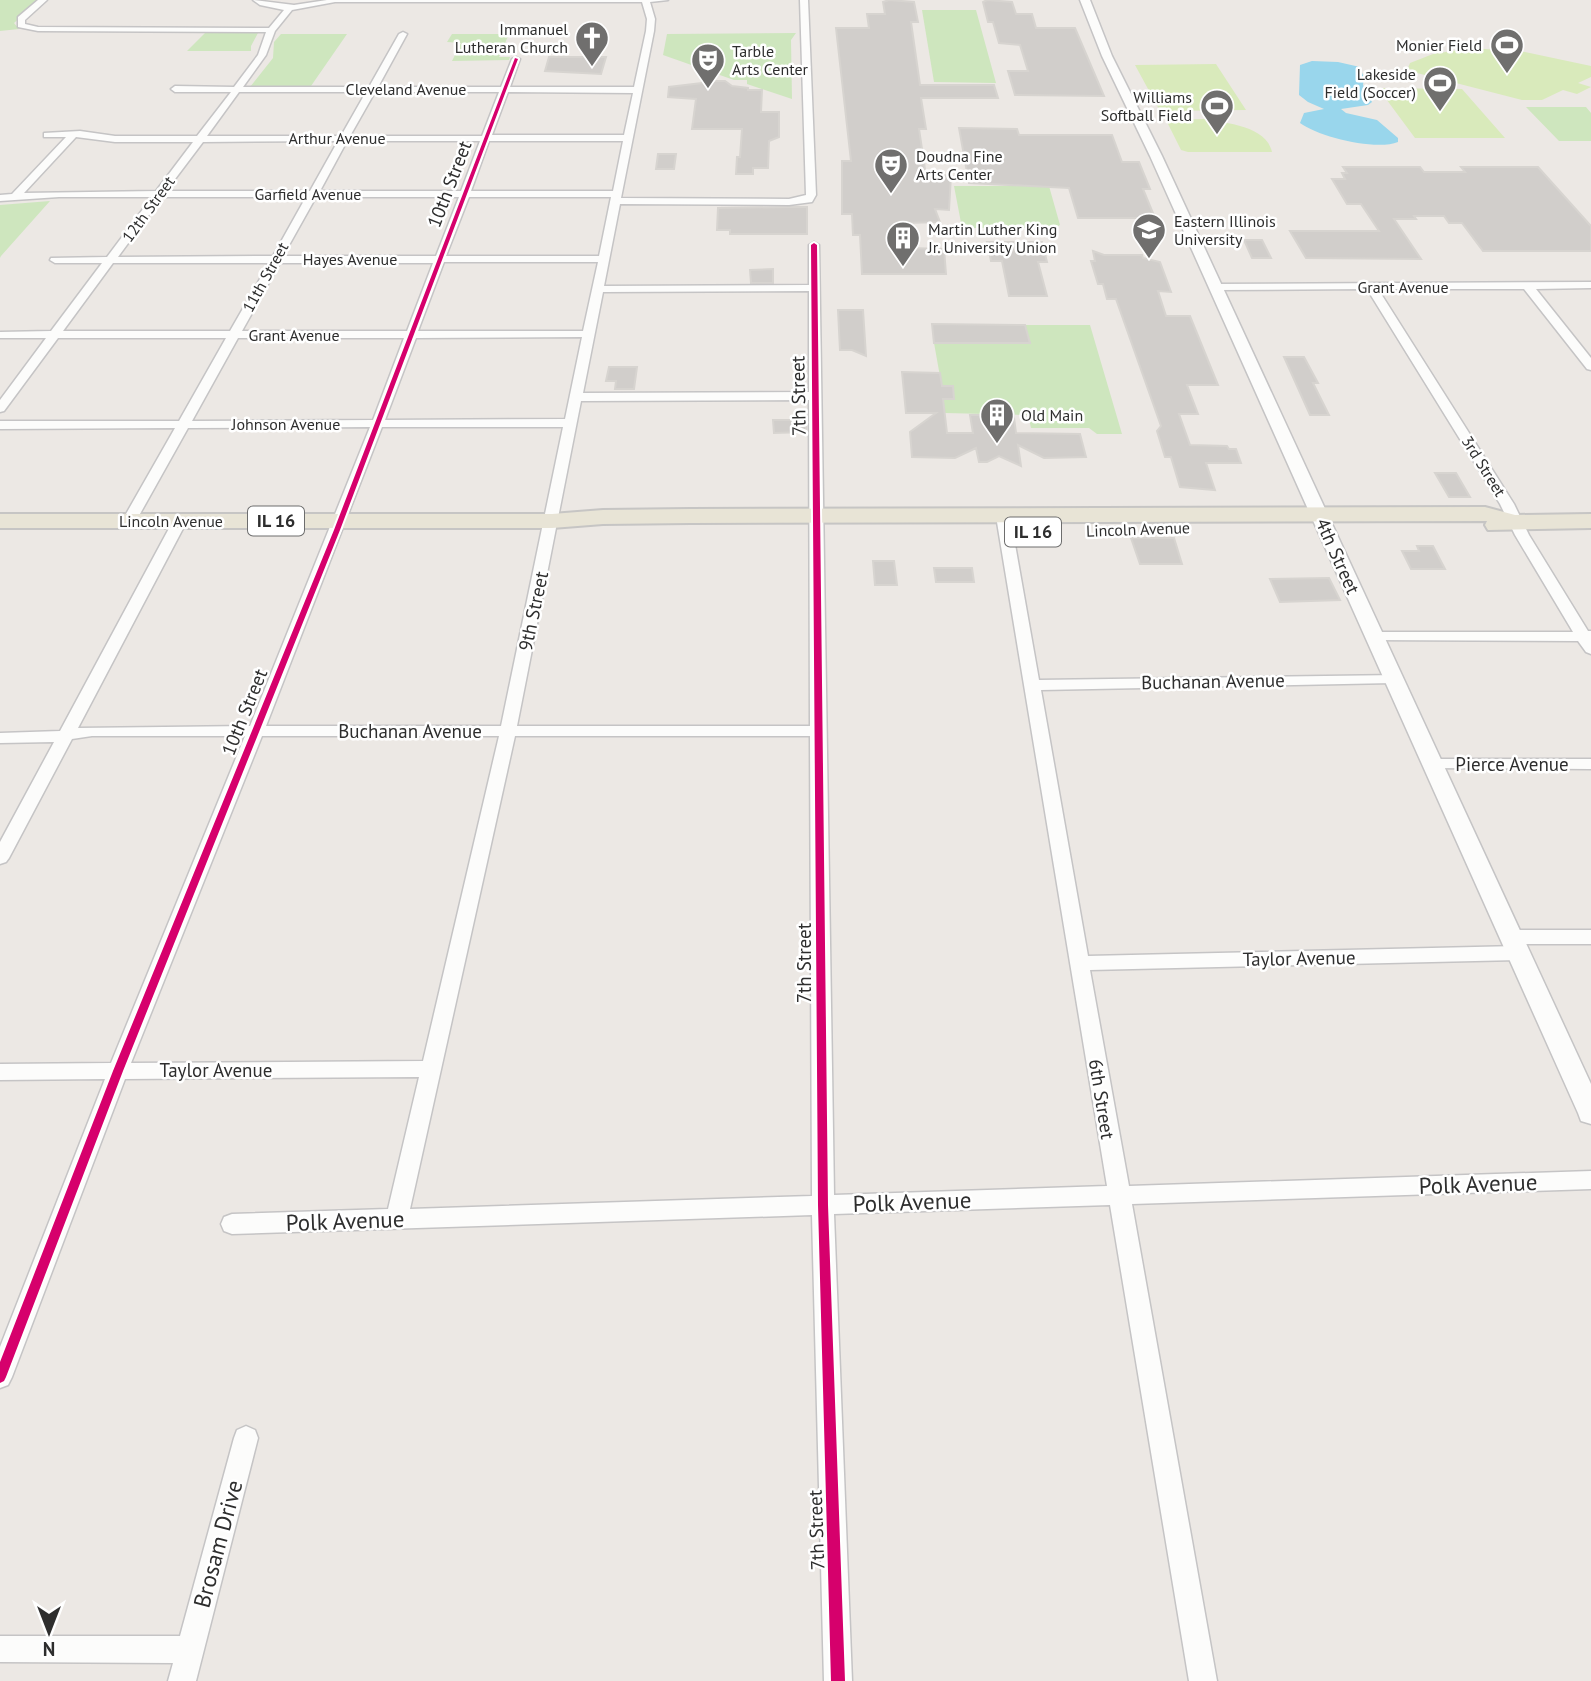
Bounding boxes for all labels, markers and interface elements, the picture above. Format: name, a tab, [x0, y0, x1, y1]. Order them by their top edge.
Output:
place label: Immanuel Lutheran Church	[455, 19, 568, 57]
church icon: Immanuel Lutheran Church	[573, 19, 611, 68]
sports icon: Monier Field	[1488, 26, 1526, 75]
place label: Monier Field	[1396, 35, 1482, 55]
theatre icon: Tarble Arts Center	[689, 41, 727, 90]
place label: Tarble Arts Center	[732, 41, 809, 79]
place label: Lakeside Field (Soccer)	[1324, 64, 1416, 102]
sports icon: Lakeside Field (Soccer)	[1421, 64, 1459, 113]
street label: Cleveland Avenue	[346, 79, 466, 99]
place label: Williams Softball Field	[1101, 87, 1192, 125]
sports icon: Williams Softball Field	[1198, 87, 1236, 136]
street label: Arthur Avenue	[288, 128, 386, 148]
street label: 10th Street	[421, 137, 477, 231]
theatre icon: Doudna Fine Arts Center	[872, 146, 910, 195]
place label: Doudna Fine Arts Center	[916, 146, 1003, 184]
street label: 12th Street	[117, 172, 179, 246]
street label: Garfield Avenue	[255, 184, 361, 204]
school or university icon: Eastern Illinois University	[1130, 211, 1168, 260]
place label: Eastern Illinois University	[1174, 211, 1276, 249]
building icon: Martin Luther King Jr. University Union	[884, 219, 922, 268]
place label: Martin Luther King Jr. University Union	[927, 219, 1057, 257]
street label: 11th Street	[238, 238, 293, 315]
street label: Hayes Avenue	[303, 249, 397, 269]
street label: Grant Avenue	[1357, 277, 1449, 297]
street label: Grant Avenue	[248, 325, 340, 345]
street label: 7th Street	[785, 355, 811, 436]
building icon: Old Main	[978, 396, 1016, 445]
place label: Old Main	[1021, 405, 1083, 425]
street label: Johnson Avenue	[231, 414, 340, 434]
street label: 3rd Street	[1458, 432, 1511, 501]
road number: IL 16	[248, 506, 304, 536]
street label: Lincoln Avenue	[119, 511, 223, 531]
street label: 4th Street	[1311, 514, 1366, 598]
street label: Lincoln Avenue	[1086, 517, 1190, 541]
road number: IL 16	[1005, 518, 1061, 546]
street label: 9th Street	[513, 568, 553, 653]
street label: 10th Street	[216, 665, 272, 759]
street label: Buchanan Avenue	[1141, 668, 1285, 694]
street label: Buchanan Avenue	[338, 719, 482, 743]
street label: Pierce Avenue	[1455, 752, 1569, 776]
street label: 7th Street	[792, 922, 816, 1003]
street label: Taylor Avenue	[1242, 945, 1356, 971]
street label: 6th Street	[1084, 1057, 1120, 1141]
street label: Taylor Avenue	[160, 1058, 272, 1082]
street label: Polk Avenue	[1418, 1167, 1538, 1200]
street label: Polk Avenue	[852, 1185, 972, 1218]
street label: Polk Avenue	[285, 1204, 405, 1237]
street label: Brosam Drive	[187, 1477, 248, 1611]
street label: 7th Street	[803, 1489, 829, 1571]
north arrow	[14, 1597, 84, 1667]
text: N	[43, 1637, 55, 1661]

